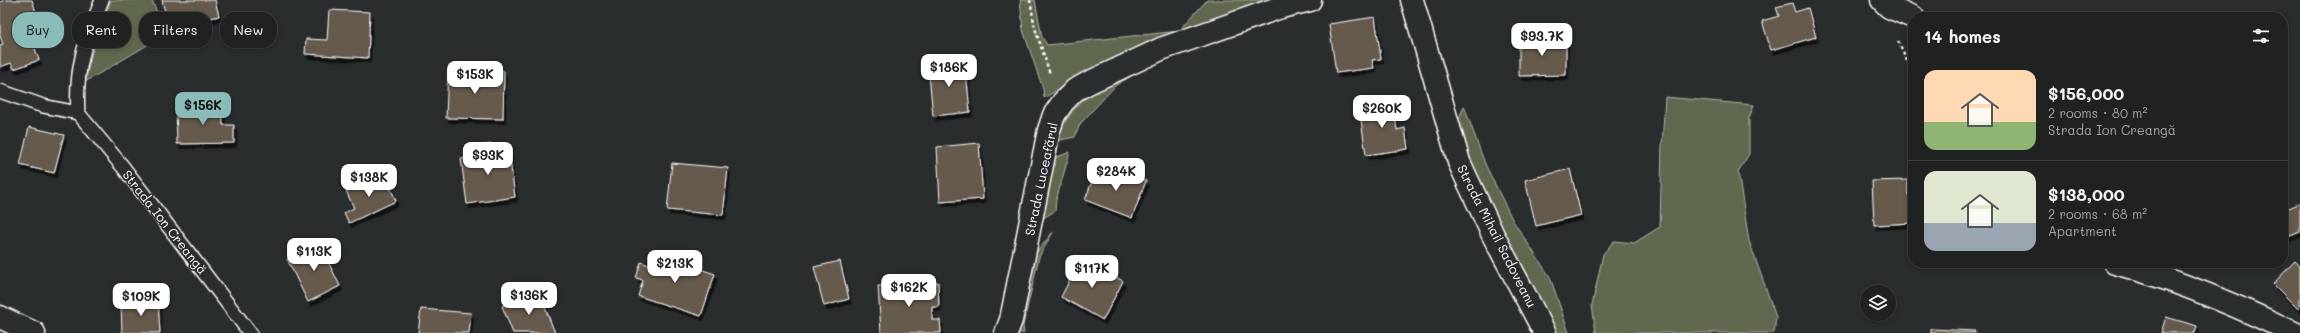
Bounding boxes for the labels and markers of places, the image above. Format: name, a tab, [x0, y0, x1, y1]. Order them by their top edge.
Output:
pin: $93.7K	[1509, 23, 1575, 57]
pin: $186K	[921, 54, 977, 88]
pin: $153K	[447, 61, 503, 95]
pin: $156K	[175, 92, 231, 126]
pin: $260K	[1354, 95, 1410, 129]
pin: $93K	[464, 142, 512, 176]
pin: $284K	[1088, 158, 1144, 192]
pin: $138K	[341, 164, 397, 198]
pin: $113K	[286, 238, 342, 272]
pin: $213K	[647, 250, 703, 284]
pin: $117K	[1064, 255, 1120, 289]
pin: $162K	[881, 274, 937, 308]
pin: $136K	[501, 282, 557, 316]
pin: $109K	[113, 283, 169, 317]

